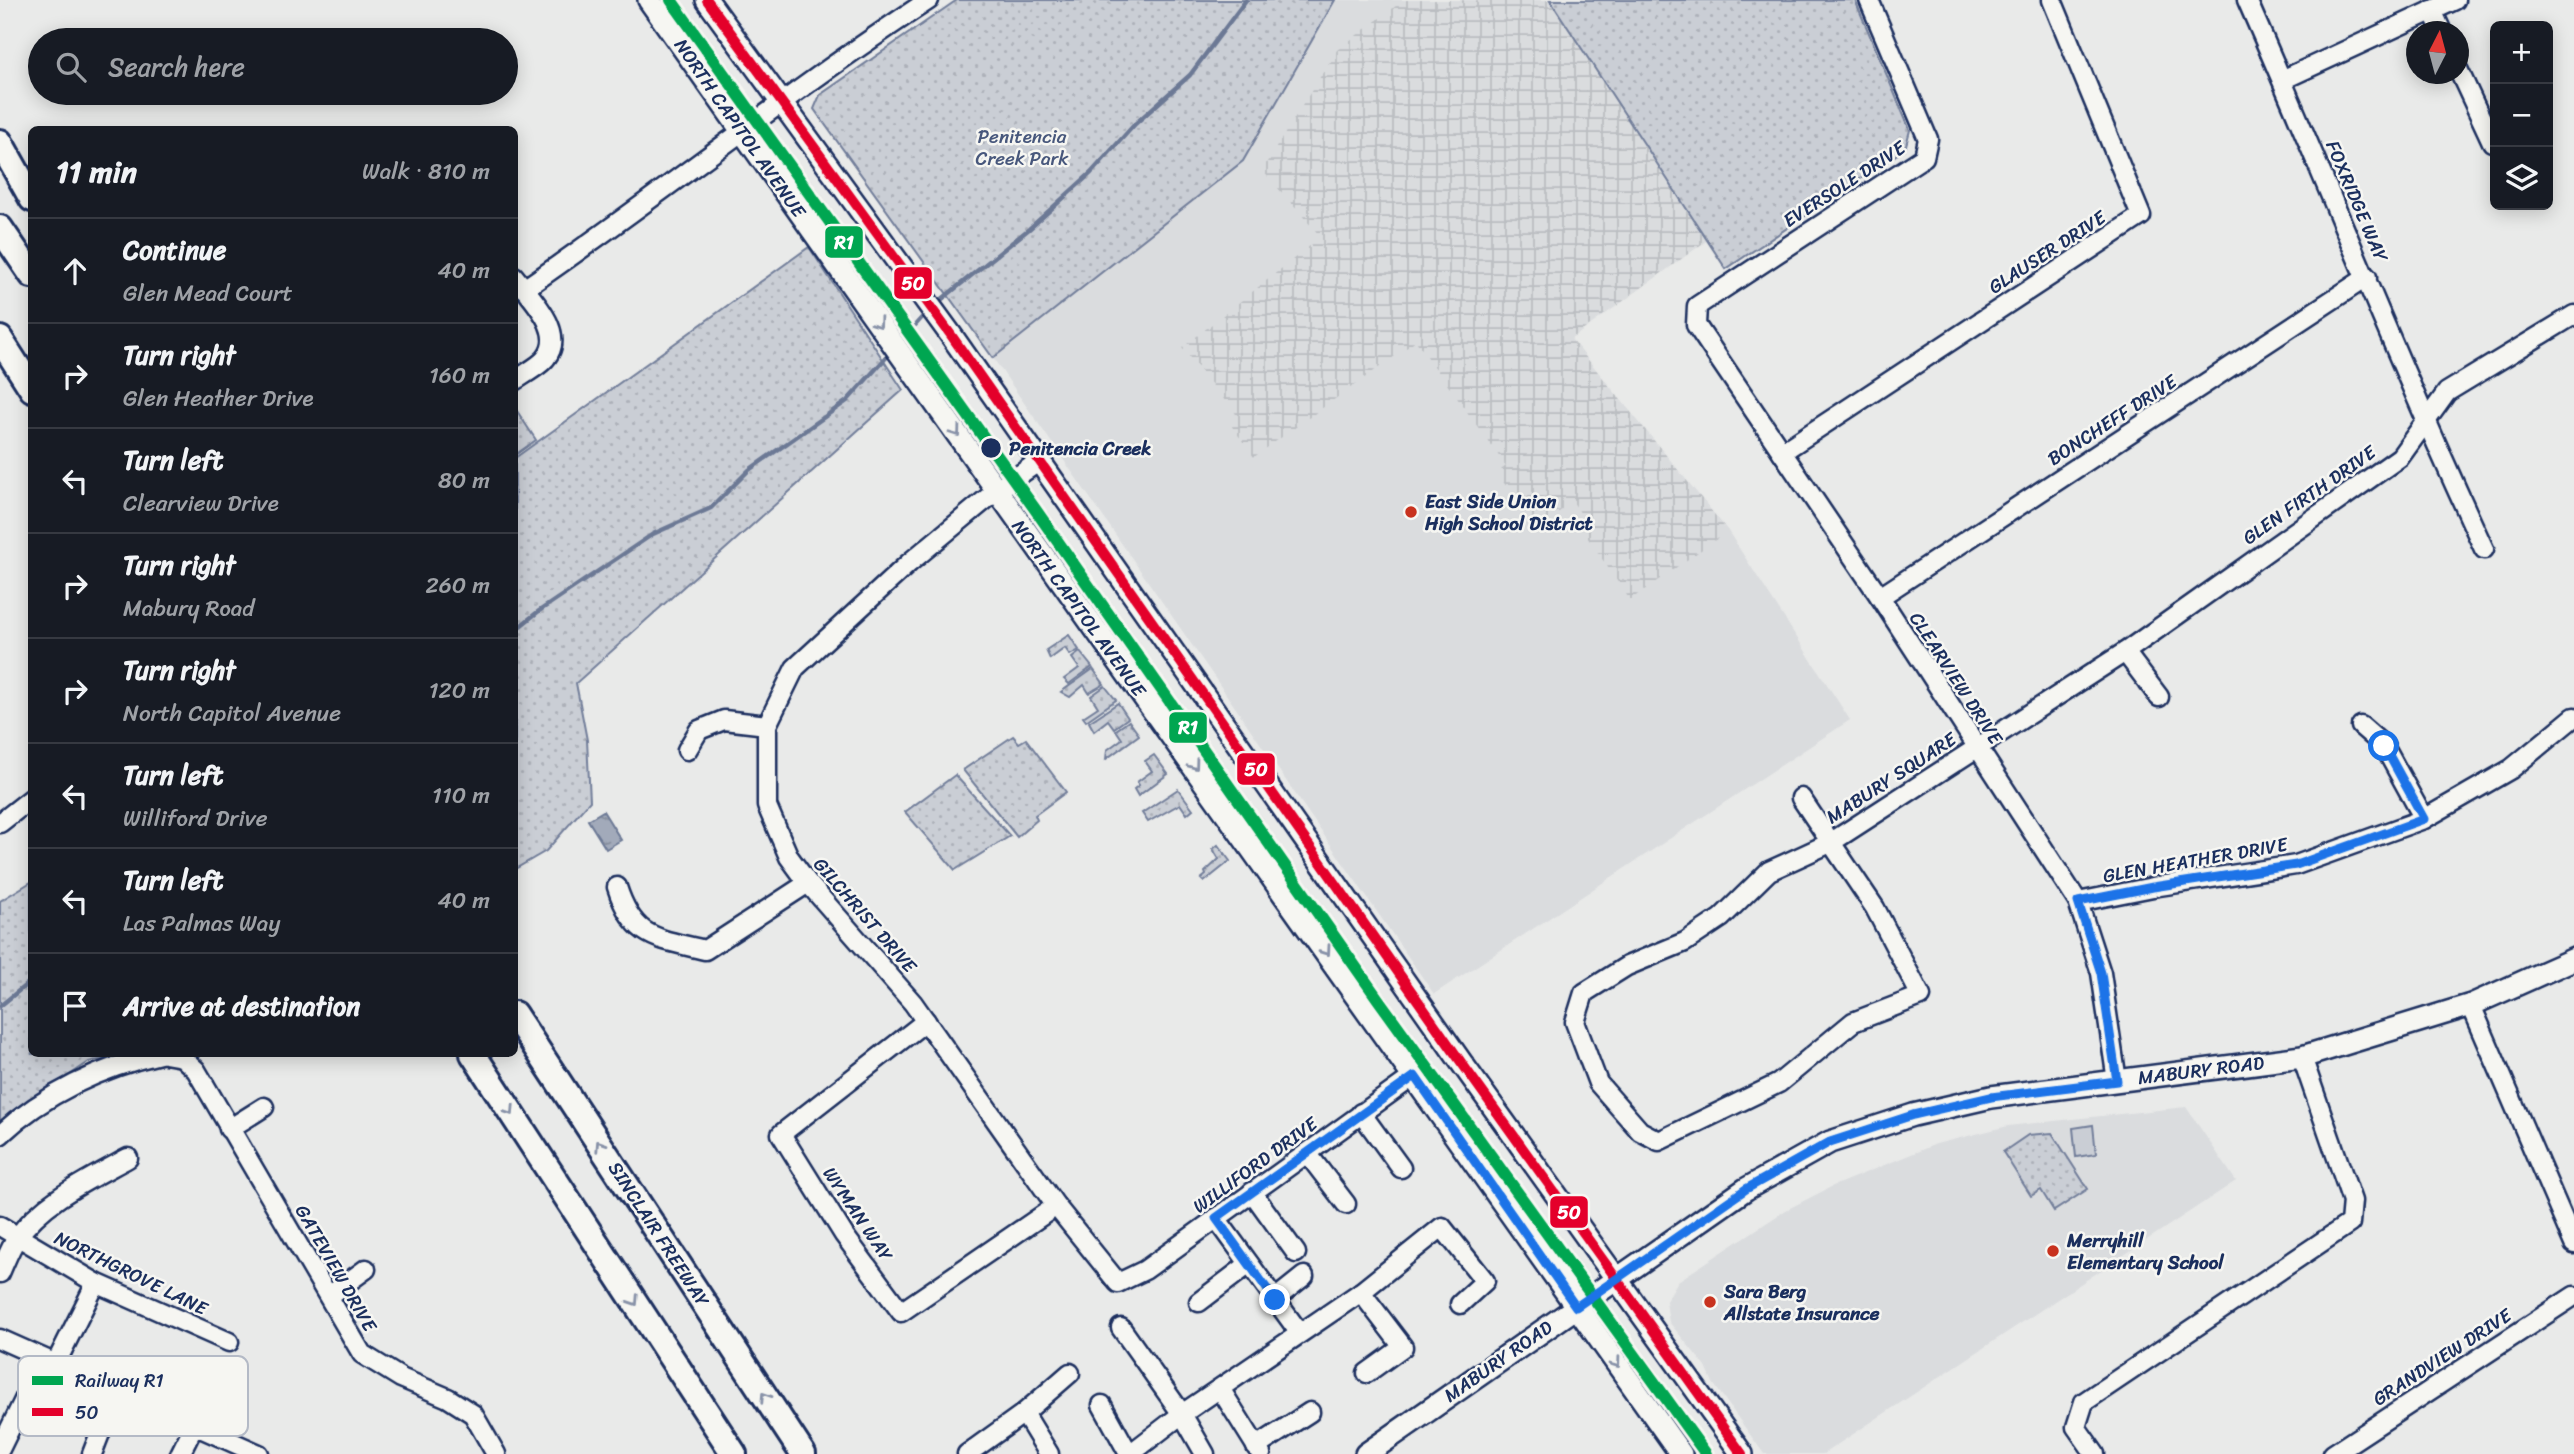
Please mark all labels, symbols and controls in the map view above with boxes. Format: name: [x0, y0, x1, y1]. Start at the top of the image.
north arrow: [2406, 21, 2469, 84]
map controls: [2490, 21, 2553, 210]
button: +: [2490, 21, 2553, 84]
search box: [28, 28, 518, 105]
street label: NORTH CAPITOL AVENUE: [665, 31, 815, 226]
text: Search here: [108, 44, 245, 90]
icon: search: [52, 48, 90, 86]
button: −: [2490, 84, 2553, 147]
park label: Penitencia Creek Park: [976, 120, 1069, 175]
street label: EVERSOLE DRIVE: [1776, 131, 1913, 236]
street label: FOXRIDGE WAY: [2317, 135, 2398, 268]
text: 11 min: [56, 145, 137, 199]
button: layers: [2490, 147, 2553, 210]
text: Walk · 810 m: [362, 151, 490, 192]
street label: GLAUSER DRIVE: [1982, 201, 2114, 303]
line badge: R1: [824, 225, 864, 259]
text: R1: [833, 226, 854, 259]
text: Continue: [123, 227, 226, 273]
text: 40 m: [437, 250, 490, 291]
icon: ahead: [56, 252, 94, 290]
line badge: 50: [893, 266, 933, 300]
text: 50: [901, 267, 925, 300]
text: Glen Mead Court: [123, 273, 292, 314]
one-way arrow: [870, 315, 882, 328]
text: Turn right: [123, 332, 236, 378]
text: 160 m: [429, 355, 490, 396]
icon: right: [56, 357, 94, 395]
street label: BONCHEFF DRIVE: [2040, 365, 2185, 474]
text: Glen Heather Drive: [123, 378, 314, 419]
one-way arrow: [948, 424, 960, 437]
place label: Penitencia Creek: [1009, 432, 1151, 465]
marker: Penitencia Creek: [979, 436, 1003, 460]
street label: GLEN FIRTH DRIVE: [2235, 436, 2384, 554]
text: Turn left: [123, 437, 223, 483]
text: 80 m: [438, 460, 490, 501]
icon: left: [56, 462, 94, 500]
text: Clearview Drive: [123, 483, 279, 524]
place label: East Side Union High School District: [1424, 485, 1593, 540]
marker: East Side Union High School District: [1403, 504, 1419, 520]
street label: NORTH CAPITOL AVENUE: [1003, 512, 1156, 705]
text: Turn right: [123, 542, 236, 588]
text: 260 m: [425, 565, 490, 606]
icon: right: [56, 567, 94, 605]
text: Mabury Road: [123, 588, 254, 629]
street label: CLEARVIEW DRIVE: [1901, 605, 2012, 752]
text: Turn right: [123, 647, 236, 693]
text: 120 m: [429, 670, 490, 711]
icon: right: [56, 672, 94, 710]
text: North Capitol Avenue: [123, 693, 341, 734]
line badge: R1: [1168, 711, 1208, 744]
text: R1: [1177, 711, 1198, 744]
street label: MABURY SQUARE: [1819, 722, 1964, 833]
route start: [2368, 730, 2399, 761]
text: Turn left: [123, 752, 223, 798]
line badge: 50: [1236, 752, 1276, 786]
text: 50: [1244, 753, 1268, 786]
one-way arrow: [1185, 757, 1198, 770]
text: 110 m: [432, 775, 490, 816]
icon: left: [56, 777, 94, 815]
text: Williford Drive: [123, 798, 268, 839]
street label: GLEN HEATHER DRIVE: [2100, 827, 2291, 892]
street label: GILCHRIST DRIVE: [805, 849, 926, 982]
text: Turn left: [123, 857, 223, 903]
text: 40 m: [437, 880, 490, 921]
icon: left: [56, 882, 94, 920]
text: Las Palmas Way: [123, 903, 280, 944]
one-way arrow: [1317, 943, 1330, 956]
text: Arrive at destination: [123, 983, 360, 1029]
icon: arrive: [56, 987, 94, 1025]
street label: MABURY ROAD: [2136, 1046, 2267, 1094]
one-way arrow: [502, 1103, 515, 1116]
street label: WILLIFORD DRIVE: [1185, 1107, 1326, 1222]
one-way arrow: [596, 1140, 609, 1153]
street label: SINCLAIR FREEWAY: [599, 1154, 719, 1314]
street label: WYMAN WAY: [814, 1160, 902, 1269]
line badge: 50: [1549, 1195, 1589, 1229]
text: 50: [1557, 1196, 1581, 1229]
street label: GATEVIEW DRIVE: [286, 1198, 387, 1339]
street label: NORTHGROVE LANE: [49, 1222, 215, 1325]
place label: Merryhill Elementary School: [2066, 1224, 2224, 1279]
marker: Merryhill Elementary School: [2045, 1243, 2061, 1259]
place label: Sara Berg Allstate Insurance: [1723, 1275, 1880, 1330]
route end: [1259, 1284, 1290, 1315]
one-way arrow: [626, 1293, 638, 1306]
marker: Sara Berg Allstate Insurance: [1702, 1294, 1718, 1310]
street label: GRANDVIEW DRIVE: [2366, 1299, 2520, 1415]
street label: MABURY ROAD: [1436, 1311, 1560, 1411]
one-way arrow: [1608, 1355, 1620, 1368]
legend: [18, 1356, 248, 1436]
text: Railway R1: [75, 1364, 164, 1397]
one-way arrow: [761, 1392, 773, 1405]
text: 50: [75, 1396, 99, 1429]

